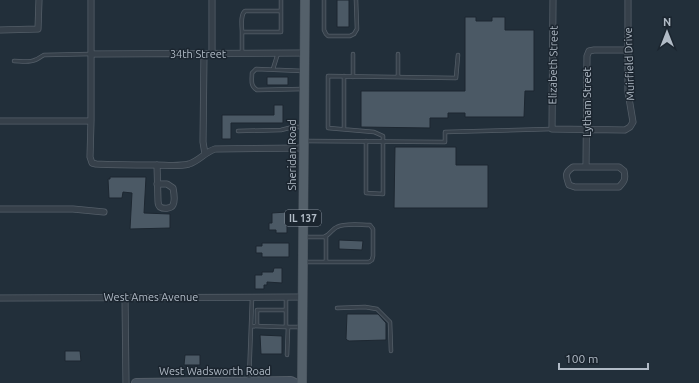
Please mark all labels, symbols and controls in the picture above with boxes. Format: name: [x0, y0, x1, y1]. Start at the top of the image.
north arrow: [647, 12, 687, 52]
text: N: [663, 16, 671, 28]
street label: Elizabeth Street: [546, 25, 560, 104]
street label: Muirfield Drive: [622, 27, 636, 101]
street label: 34th Street: [170, 48, 227, 60]
street label: Lytham Street: [581, 66, 593, 137]
street label: Sheridan Road: [286, 119, 298, 191]
road number: IL 137: [285, 210, 321, 226]
street label: West Ames Avenue: [104, 291, 198, 303]
scale bar: [559, 345, 648, 371]
text: 100 m: [565, 352, 598, 365]
street label: West Wadsworth Road: [159, 365, 271, 377]

